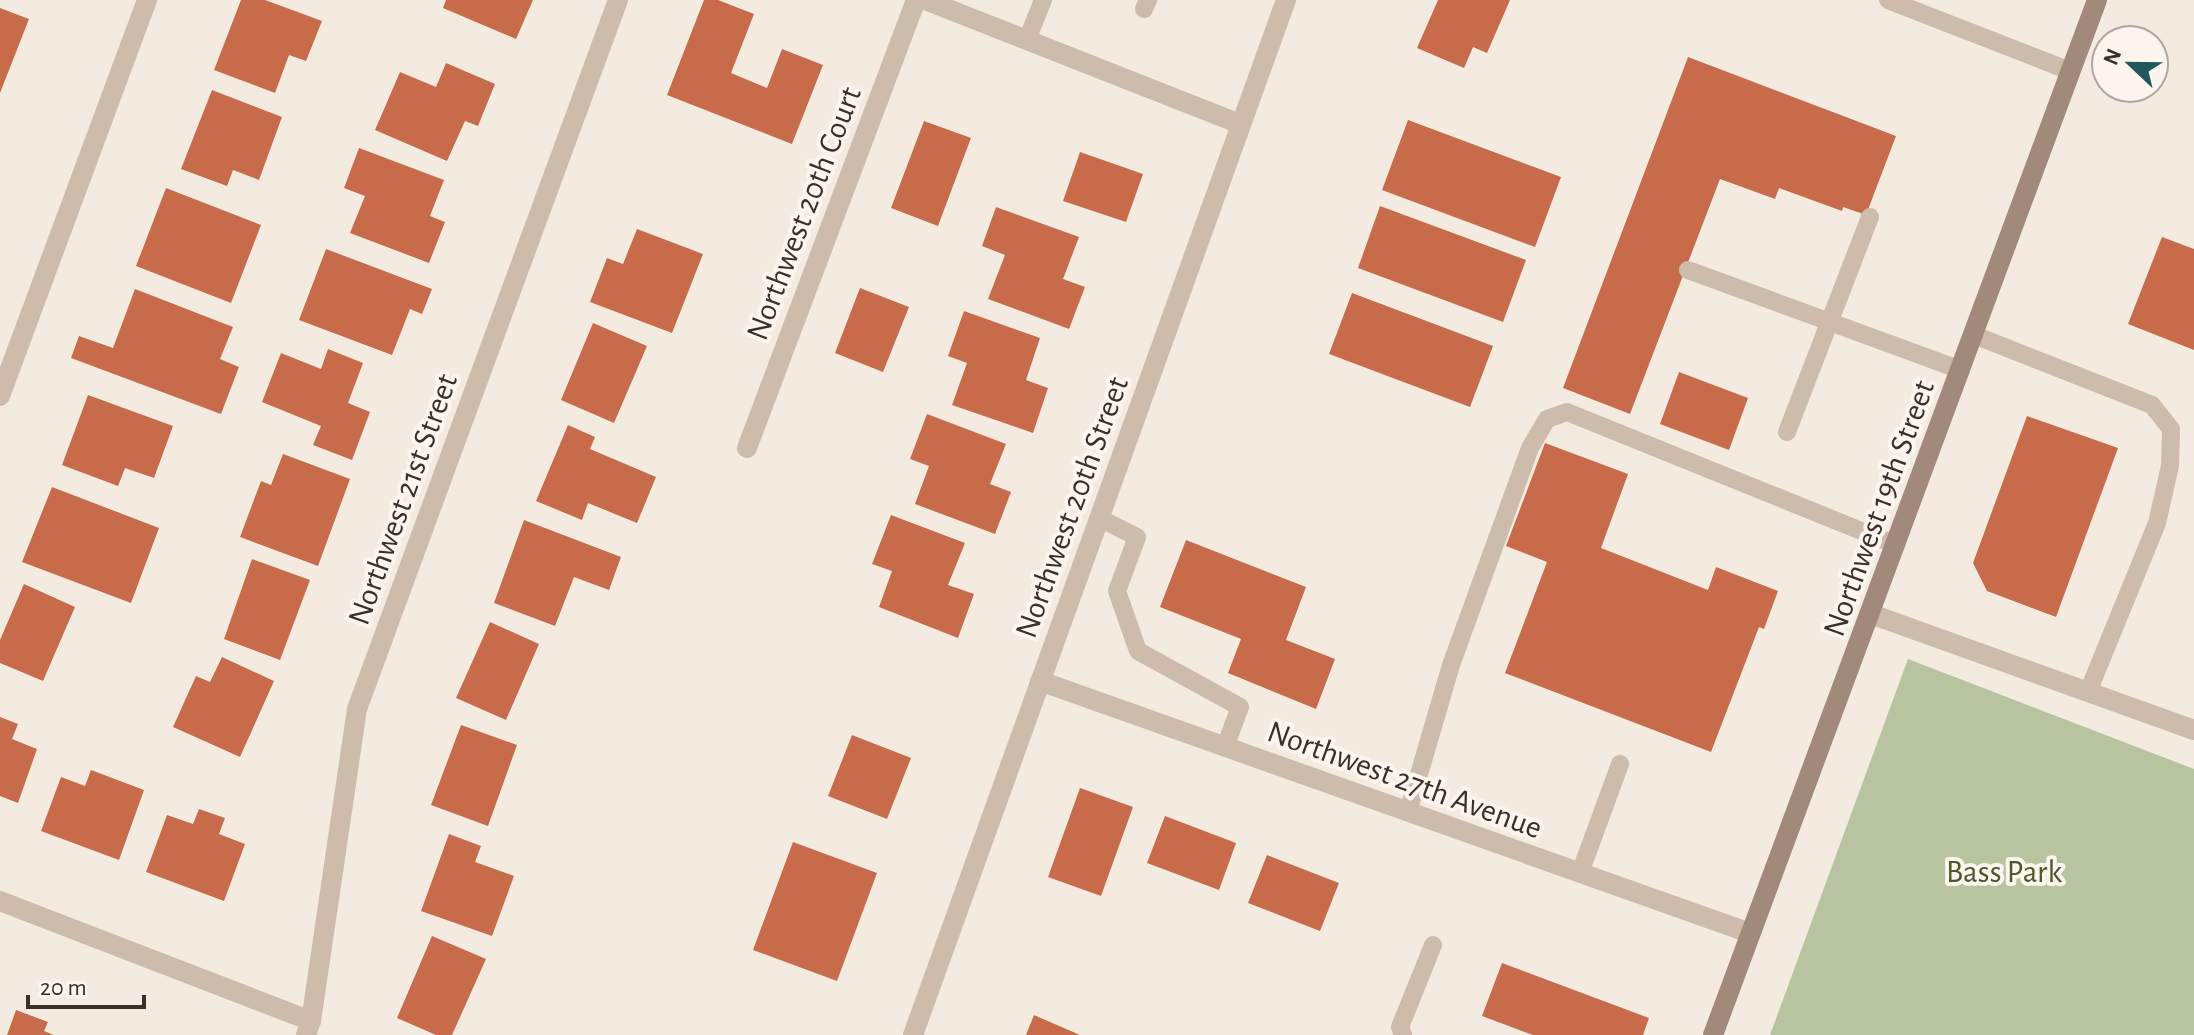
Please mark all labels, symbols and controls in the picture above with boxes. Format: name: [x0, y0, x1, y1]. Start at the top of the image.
north arrow: [2090, 24, 2170, 104]
text: N: [2099, 46, 2125, 68]
street label: Northwest 20th Court: [741, 82, 867, 344]
street label: Northwest 21st Street: [343, 370, 463, 629]
street label: Northwest 20th Street: [1010, 373, 1134, 642]
street label: Northwest 19th Street: [1818, 376, 1940, 641]
street label: Northwest 27th Avenue: [1263, 715, 1546, 845]
park label: Bass Park: [1946, 856, 2062, 888]
scale bar: [28, 959, 144, 1009]
text: 20 m: [40, 976, 87, 1000]

